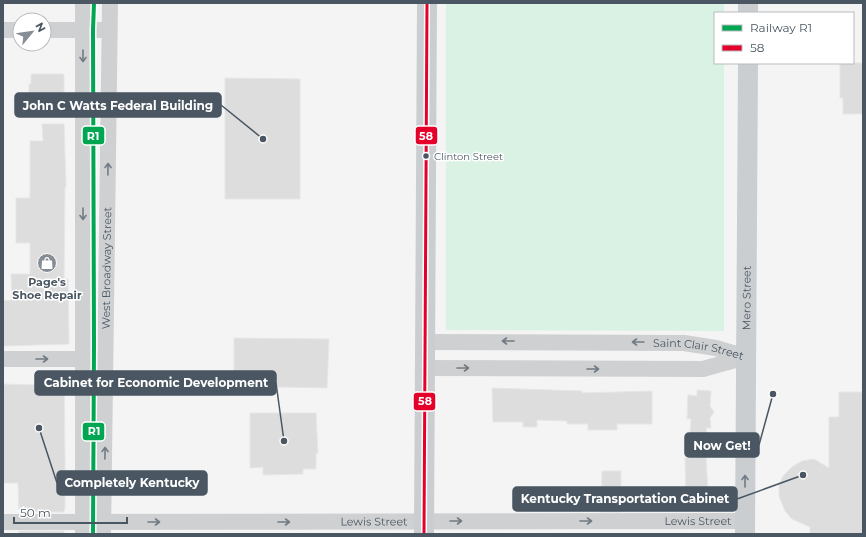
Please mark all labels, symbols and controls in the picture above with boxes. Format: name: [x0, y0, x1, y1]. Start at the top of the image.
north arrow: [12, 12, 52, 52]
legend: [714, 12, 854, 64]
text: N: [32, 20, 49, 34]
text: Railway R1: [750, 20, 812, 35]
text: 58: [750, 40, 765, 55]
one-way arrow: [79, 49, 87, 62]
callout: John C Watts Federal Building: [15, 93, 221, 117]
text: John C Watts Federal Building: [22, 98, 213, 113]
line badge: R1: [82, 126, 105, 145]
line badge: 58: [415, 126, 438, 145]
text: R1: [87, 129, 99, 143]
text: 58: [419, 129, 433, 143]
place label: Clinton Street: [434, 150, 503, 163]
marker: Clinton Street: [421, 151, 431, 161]
one-way arrow: [104, 163, 112, 176]
street label: West Broadway Street: [99, 206, 114, 329]
one-way arrow: [79, 207, 87, 220]
shop icon: Page's Shoe Repair: [36, 252, 58, 274]
street label: Mero Street: [739, 265, 754, 330]
place label: Page's Shoe Repair: [12, 275, 82, 302]
street label: Saint Clair Street: [653, 336, 746, 363]
one-way arrow: [502, 337, 515, 345]
one-way arrow: [632, 338, 645, 346]
one-way arrow: [35, 355, 48, 363]
one-way arrow: [456, 364, 469, 372]
one-way arrow: [586, 365, 599, 373]
callout: Cabinet for Economic Development: [35, 371, 276, 395]
text: Cabinet for Economic Development: [44, 375, 269, 390]
line badge: 58: [413, 392, 436, 411]
text: 58: [418, 394, 432, 408]
line badge: R1: [82, 422, 105, 441]
text: R1: [88, 424, 100, 438]
callout: Now Get!: [685, 433, 759, 457]
text: Now Get!: [693, 438, 751, 453]
one-way arrow: [101, 447, 109, 460]
callout: Completely Kentucky: [57, 471, 207, 495]
text: Completely Kentucky: [65, 475, 200, 490]
one-way arrow: [741, 475, 749, 488]
callout: Kentucky Transportation Cabinet: [513, 487, 737, 511]
text: Kentucky Transportation Cabinet: [521, 491, 730, 506]
scale bar: [14, 499, 127, 525]
text: 50 m: [20, 505, 51, 520]
street label: Lewis Street: [340, 514, 408, 529]
street label: Lewis Street: [664, 514, 732, 528]
one-way arrow: [449, 517, 462, 525]
one-way arrow: [579, 517, 592, 525]
one-way arrow: [147, 518, 160, 526]
one-way arrow: [277, 518, 290, 526]

